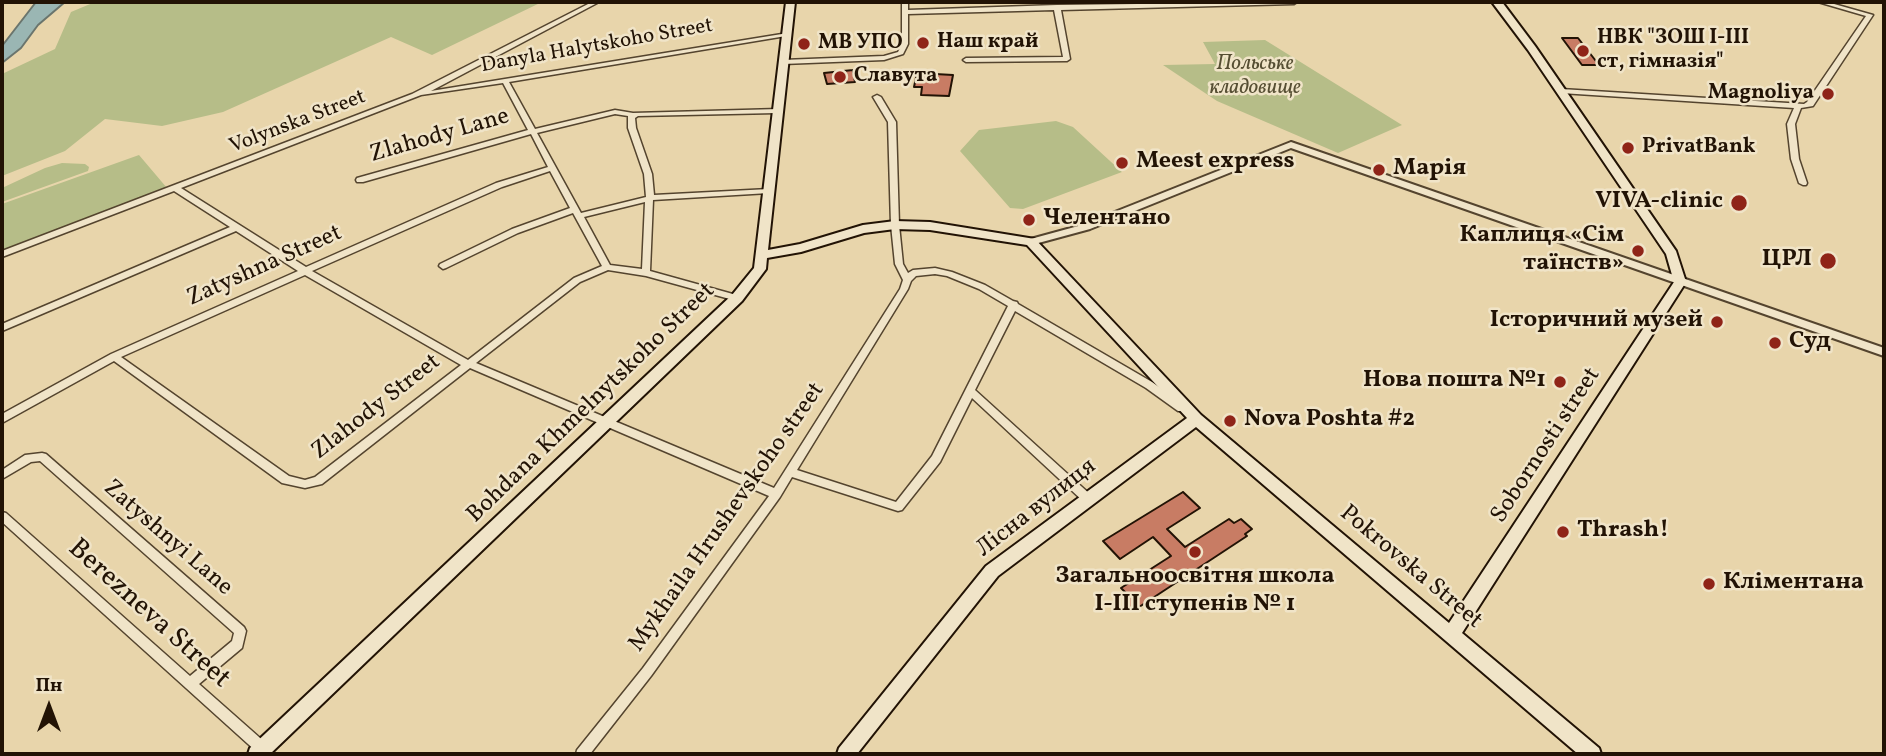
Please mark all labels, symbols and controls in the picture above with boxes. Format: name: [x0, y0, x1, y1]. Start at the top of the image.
street label: Danyla Halytskoho Street: [479, 14, 715, 80]
place label: НВК "ЗОШ І-ІІІ ст, гімназія": [1597, 26, 1749, 76]
place label: Наш край: [937, 30, 1038, 56]
place label: МВ УПО: [818, 31, 903, 57]
marker: Наш край: [915, 35, 931, 51]
marker: МВ УПО: [796, 36, 812, 52]
marker: НВК "ЗОШ І-ІІІ ст, гімназія": [1575, 43, 1591, 59]
park label: Польське кладовище: [1209, 52, 1301, 102]
place label: Славута: [854, 64, 938, 90]
marker: Славута: [832, 69, 848, 85]
place label: Magnoliya: [1708, 81, 1814, 107]
street label: Volynska Street: [226, 85, 370, 161]
marker: Magnoliya: [1820, 86, 1836, 102]
street label: Zlahody Lane: [367, 103, 513, 171]
place label: PrivatBank: [1642, 135, 1755, 161]
marker: PrivatBank: [1620, 140, 1636, 156]
place label: Meest express: [1136, 149, 1295, 177]
marker: Meest express: [1114, 155, 1130, 171]
place label: Марія: [1393, 156, 1466, 184]
marker: Марія: [1371, 162, 1387, 178]
place label: VIVA-clinic: [1595, 189, 1723, 217]
marker: VIVA-clinic: [1729, 193, 1749, 213]
place label: Челентано: [1043, 206, 1170, 234]
marker: Челентано: [1021, 212, 1037, 228]
street label: Zatyshna Street: [183, 220, 347, 314]
place label: Каплиця «Сім таїнств»: [1460, 223, 1624, 279]
marker: Каплиця «Сім таїнств»: [1630, 243, 1646, 259]
place label: ЦРЛ: [1762, 247, 1812, 275]
marker: ЦРЛ: [1818, 251, 1838, 271]
street label: Bohdana Khmelnytskoho Street: [462, 278, 722, 530]
place label: Історичний музей: [1490, 308, 1703, 336]
marker: Історичний музей: [1709, 314, 1725, 330]
place label: Суд: [1789, 329, 1831, 357]
marker: Суд: [1767, 335, 1783, 351]
street label: Zlahody Street: [307, 349, 447, 467]
street label: Sobornosti street: [1486, 363, 1608, 529]
place label: Нова пошта №1: [1363, 368, 1546, 396]
marker: Нова пошта №1: [1552, 374, 1568, 390]
street label: Mykhaila Hrushevskoho street: [624, 378, 832, 658]
place label: Nova Poshta #2: [1244, 407, 1415, 435]
marker: Nova Poshta #2: [1222, 413, 1238, 429]
street label: Лісна вулиця: [971, 453, 1103, 565]
street label: Zatyshnyi Lane: [96, 475, 238, 603]
street label: Pokrovska Street: [1333, 500, 1487, 636]
place label: Thrash!: [1577, 518, 1669, 546]
marker: Thrash!: [1555, 524, 1571, 540]
street label: Berezneva Street: [60, 533, 236, 697]
marker: Загальноосвітня школа І-ІІІ ступенів № 1: [1187, 544, 1203, 560]
place label: Загальноосвітня школа І-ІІІ ступенів № 1: [1056, 564, 1334, 620]
place label: Кліментана: [1723, 570, 1864, 598]
marker: Кліментана: [1701, 576, 1717, 592]
north arrow: [14, 672, 84, 742]
text: Пн: [36, 673, 62, 699]

